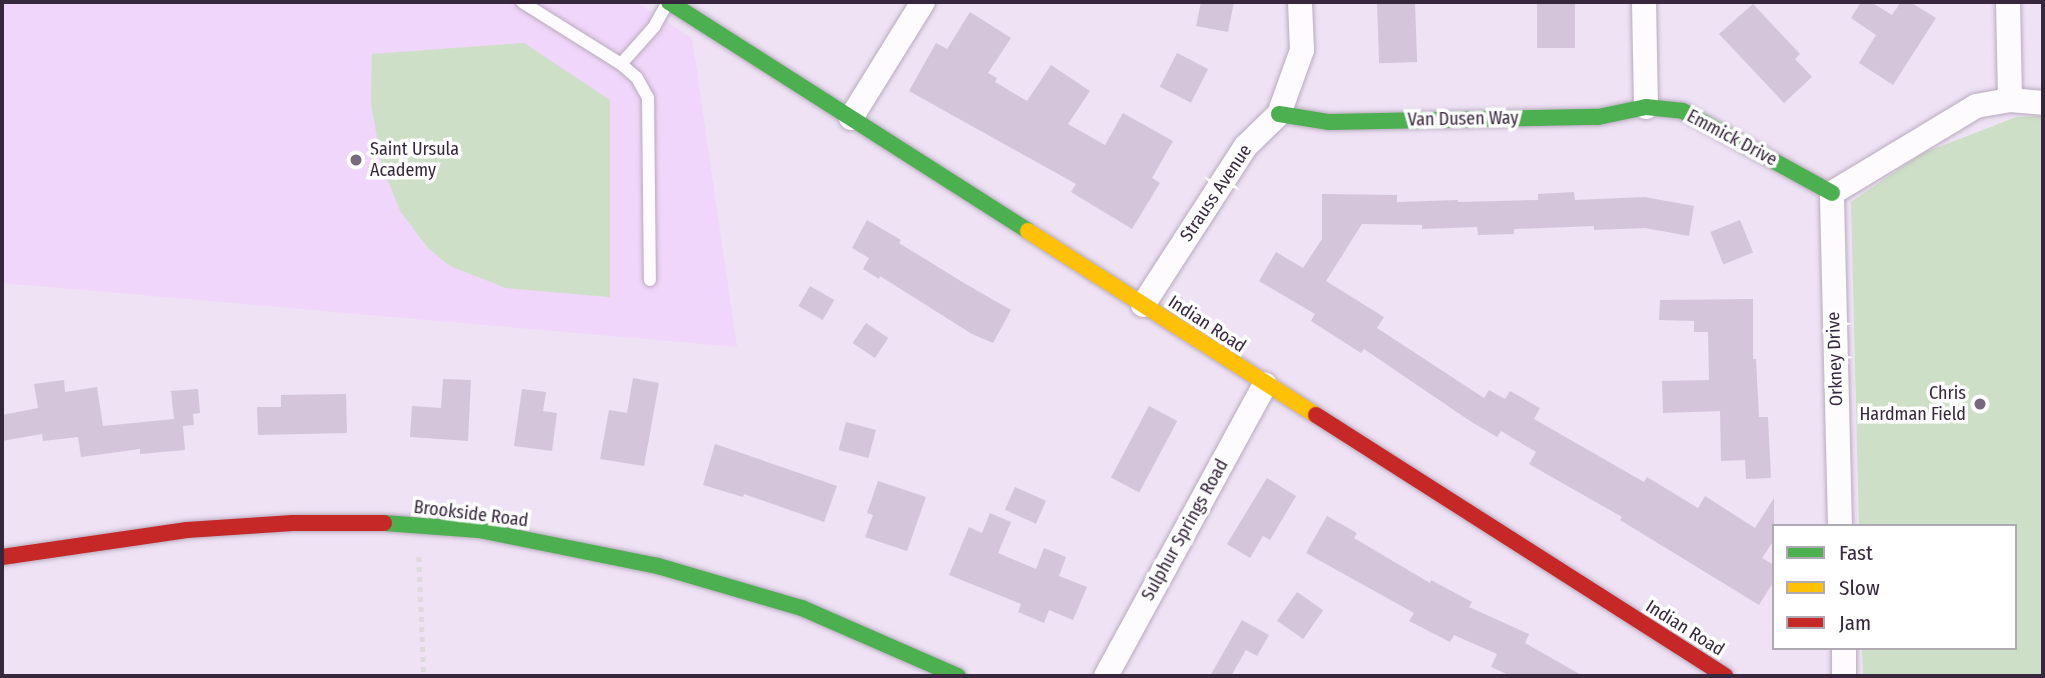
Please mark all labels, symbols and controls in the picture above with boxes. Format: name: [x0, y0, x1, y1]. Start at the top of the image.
street label: Emmick Drive: [1683, 105, 1781, 171]
street label: Van Dusen Way: [1407, 107, 1519, 131]
place label: Saint Ursula Academy: [370, 139, 459, 182]
street label: Strauss Avenue: [1176, 140, 1256, 246]
marker: Saint Ursula Academy: [348, 152, 364, 168]
street label: Indian Road: [1164, 291, 1250, 357]
street label: Orkney Drive: [1823, 311, 1847, 407]
place label: Chris Hardman Field: [1859, 383, 1966, 426]
marker: Chris Hardman Field: [1972, 396, 1988, 412]
street label: Sulphur Springs Road: [1137, 455, 1233, 605]
street label: Brookside Road: [413, 496, 529, 532]
legend: [1772, 524, 2017, 650]
text: Fast: [1839, 540, 1873, 566]
text: Slow: [1839, 575, 1880, 601]
street label: Indian Road: [1642, 595, 1728, 661]
text: Jam: [1839, 610, 1871, 636]

